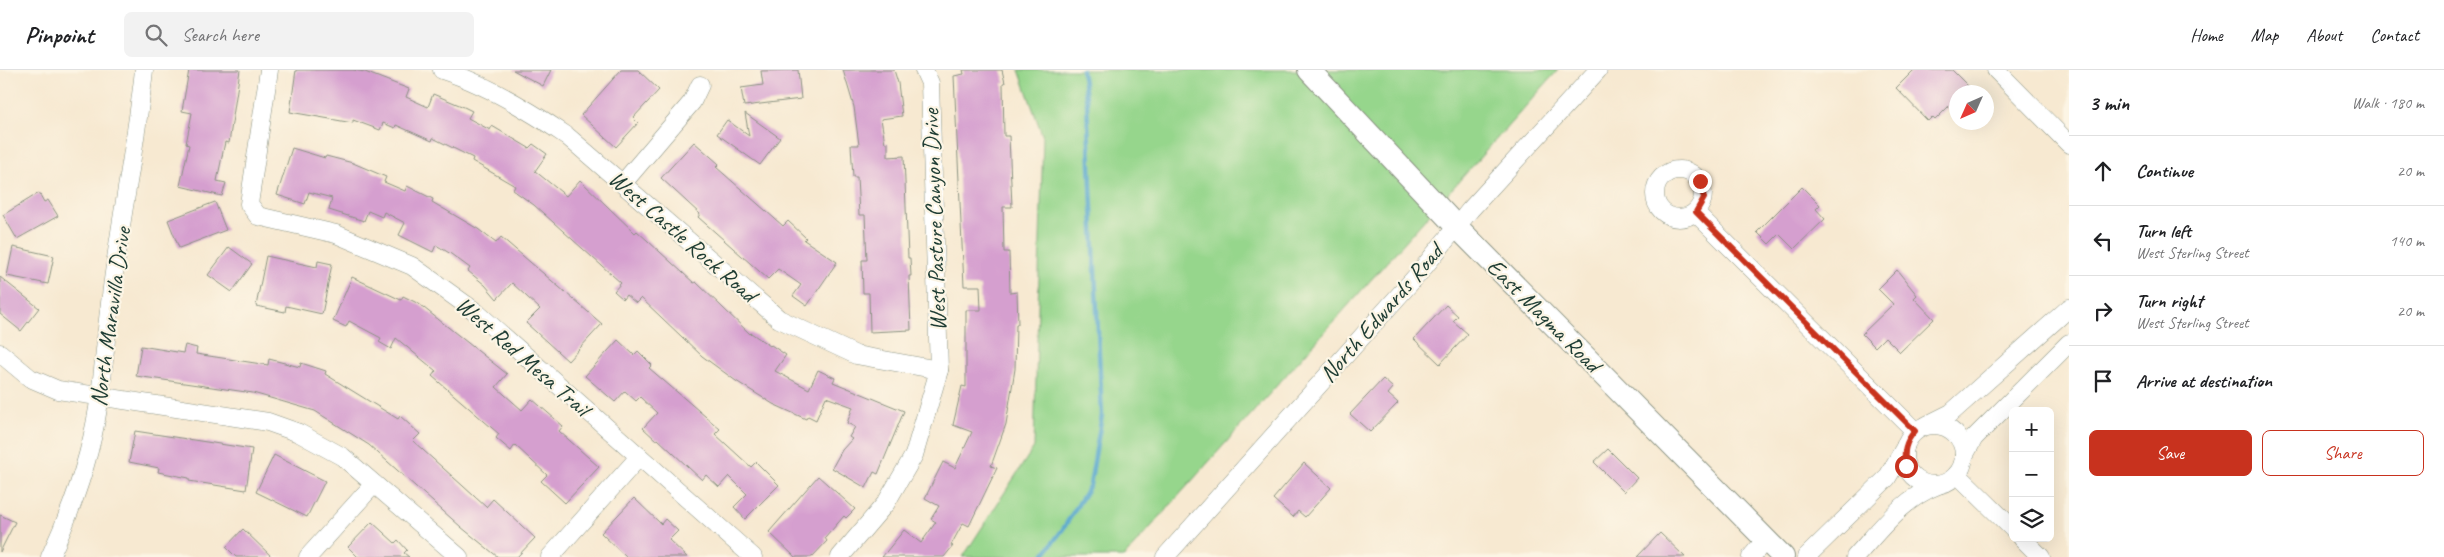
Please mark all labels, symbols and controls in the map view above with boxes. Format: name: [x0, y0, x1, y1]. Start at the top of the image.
search box: [124, 12, 474, 57]
text: Pinpoint: [25, 20, 94, 50]
icon: search: [142, 21, 170, 49]
text: Search here: [182, 23, 259, 47]
text: Home: [2190, 24, 2223, 46]
text: Map: [2251, 24, 2278, 46]
text: About: [2306, 24, 2342, 46]
text: Contact: [2370, 24, 2419, 46]
north arrow: [1949, 85, 1994, 130]
text: 3 min: [2089, 90, 2129, 116]
text: Walk · 180 m: [2352, 93, 2424, 113]
street label: West Pasture Canyon Drive: [915, 106, 953, 331]
icon: ahead: [2089, 157, 2117, 185]
text: Continue: [2136, 159, 2193, 183]
text: 20 m: [2397, 161, 2424, 181]
street label: West Castle Rock Road: [603, 163, 766, 311]
route end: [1689, 170, 1712, 193]
text: Turn left: [2136, 219, 2191, 243]
street label: North Maravilla Drive: [83, 223, 138, 408]
icon: left: [2089, 227, 2117, 255]
text: 140 m: [2390, 231, 2424, 251]
street label: North Edwards Road: [1313, 235, 1452, 388]
text: West Sterling Street: [2136, 243, 2249, 263]
street label: East Magma Road: [1481, 252, 1610, 381]
street label: West Red Mesa Trail: [450, 289, 599, 425]
text: Turn right: [2136, 289, 2203, 313]
icon: right: [2089, 297, 2117, 325]
text: 20 m: [2397, 301, 2424, 321]
text: West Sterling Street: [2136, 313, 2249, 333]
icon: arrive: [2089, 367, 2117, 395]
text: Arrive at destination: [2136, 369, 2272, 393]
map controls: [2009, 407, 2054, 542]
button: +: [2009, 407, 2054, 452]
button: Save: [2089, 430, 2252, 476]
button: Share: [2262, 430, 2424, 476]
button: −: [2009, 452, 2054, 497]
route start: [1895, 455, 1918, 478]
button: layers: [2009, 497, 2054, 542]

